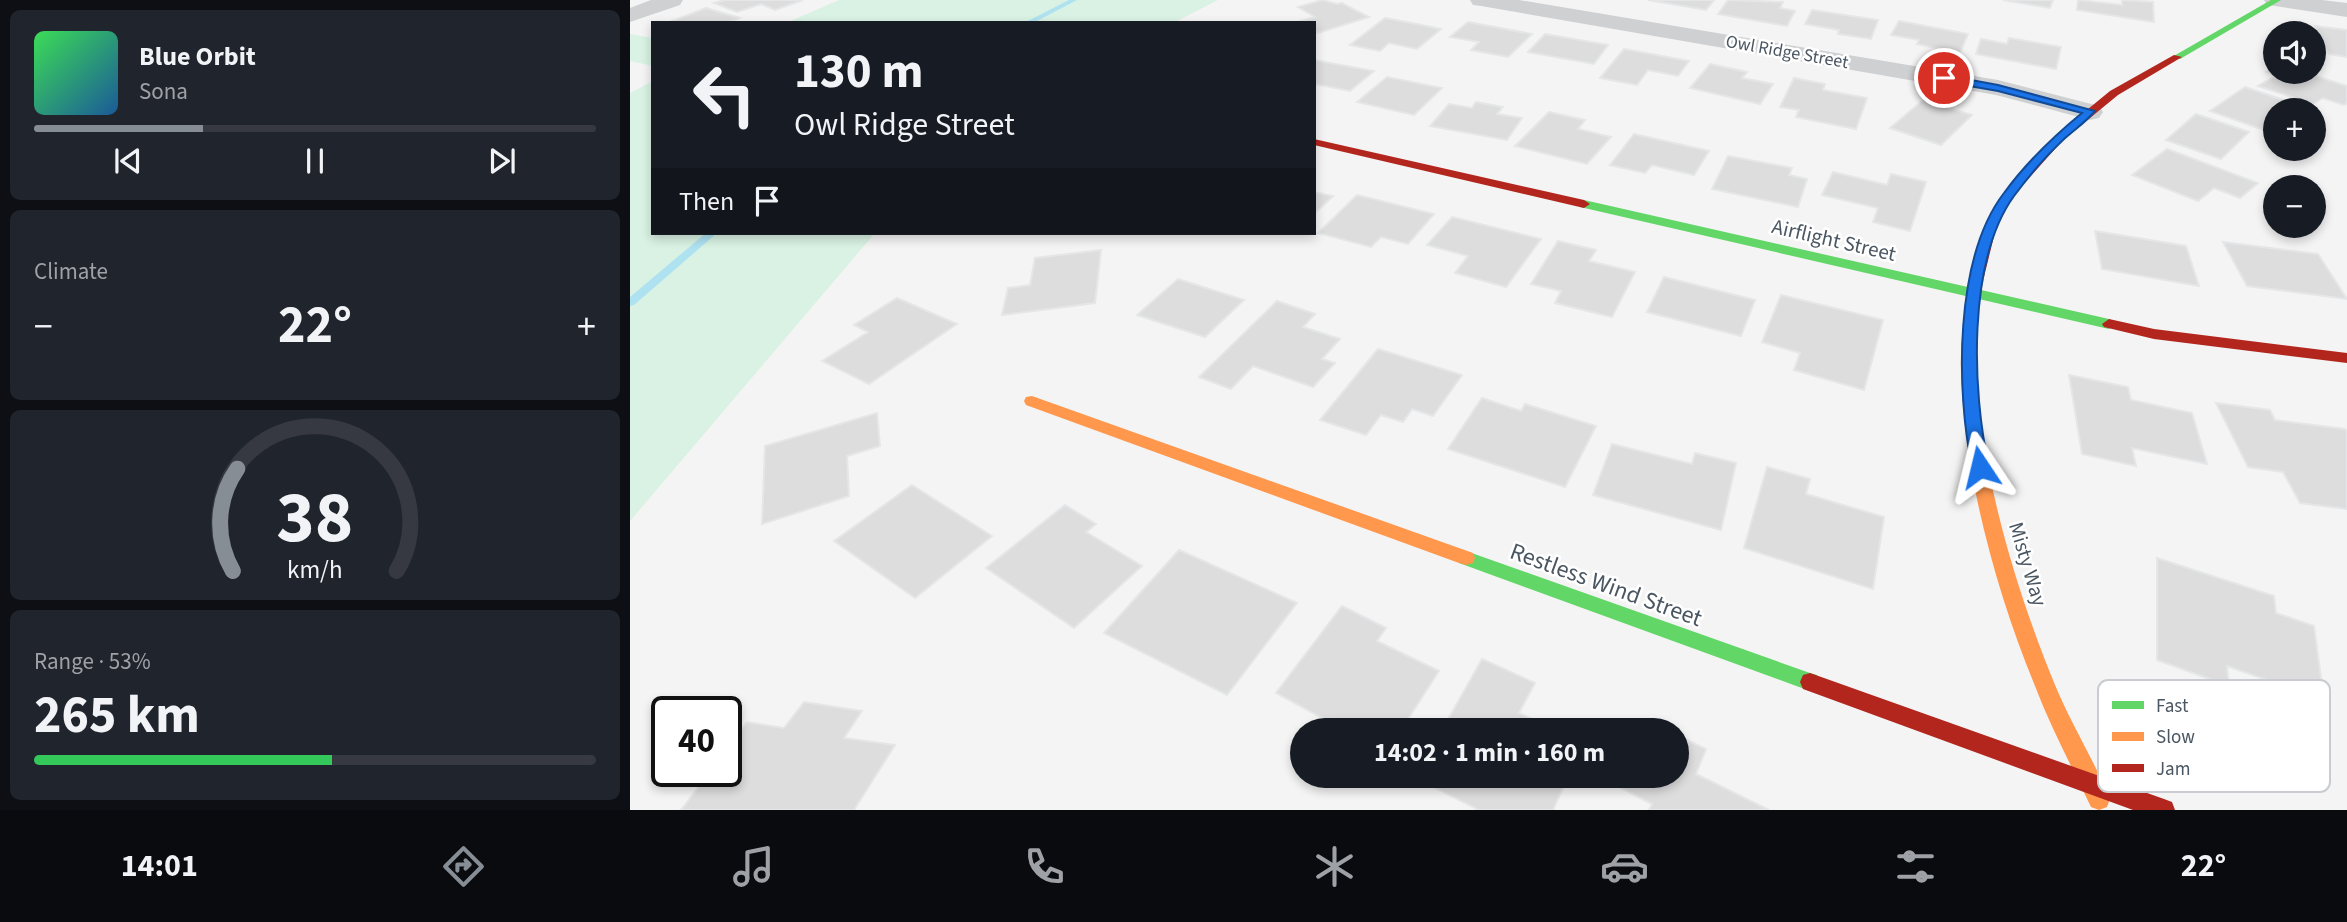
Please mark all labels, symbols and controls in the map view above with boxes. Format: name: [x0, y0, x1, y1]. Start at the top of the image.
map controls: [2263, 21, 2326, 238]
button: sound: [2263, 21, 2326, 84]
street label: Owl Ridge Street: [1724, 29, 1850, 75]
text: 130 m: [794, 37, 923, 107]
text: Blue Orbit: [139, 38, 256, 75]
pin: [1914, 48, 1974, 108]
icon: left: [679, 49, 770, 140]
icon: arrive: [1925, 59, 1963, 97]
text: Sona: [139, 75, 188, 108]
button: +: [2263, 98, 2326, 161]
text: Owl Ridge Street: [794, 102, 1015, 148]
icon: previous: [109, 142, 147, 180]
icon: pause: [296, 142, 334, 180]
icon: next: [483, 142, 521, 180]
button: −: [2263, 175, 2326, 238]
icon: arrive: [748, 182, 786, 220]
text: Then: [679, 183, 734, 220]
street label: Airflight Street: [1769, 211, 1899, 269]
text: Climate: [34, 255, 108, 288]
text: 22°: [278, 289, 352, 363]
text: −: [34, 300, 53, 354]
text: +: [577, 300, 596, 354]
position arrow: [1943, 430, 2017, 504]
text: 38: [277, 466, 353, 570]
street label: Misty Way: [2001, 518, 2055, 610]
street label: Restless Wind Street: [1505, 534, 1707, 636]
text: km/h: [287, 552, 343, 588]
text: Range · 53%: [34, 645, 151, 678]
text: 265 km: [34, 679, 200, 753]
legend: [2098, 680, 2330, 792]
text: Fast: [2156, 693, 2189, 720]
speed limit sign: 40: [651, 696, 742, 787]
text: Slow: [2156, 724, 2195, 751]
text: 14:02 · 1 min · 160 m: [1374, 734, 1605, 771]
text: Jam: [2156, 756, 2190, 783]
icon: directions: [439, 842, 488, 891]
icon: music: [729, 842, 778, 891]
icon: phone: [1020, 842, 1069, 891]
icon: climate: [1310, 842, 1359, 891]
icon: car: [1600, 842, 1649, 891]
icon: filters: [1891, 842, 1940, 891]
text: 14:01: [121, 843, 198, 889]
text: 22°: [2181, 843, 2226, 889]

